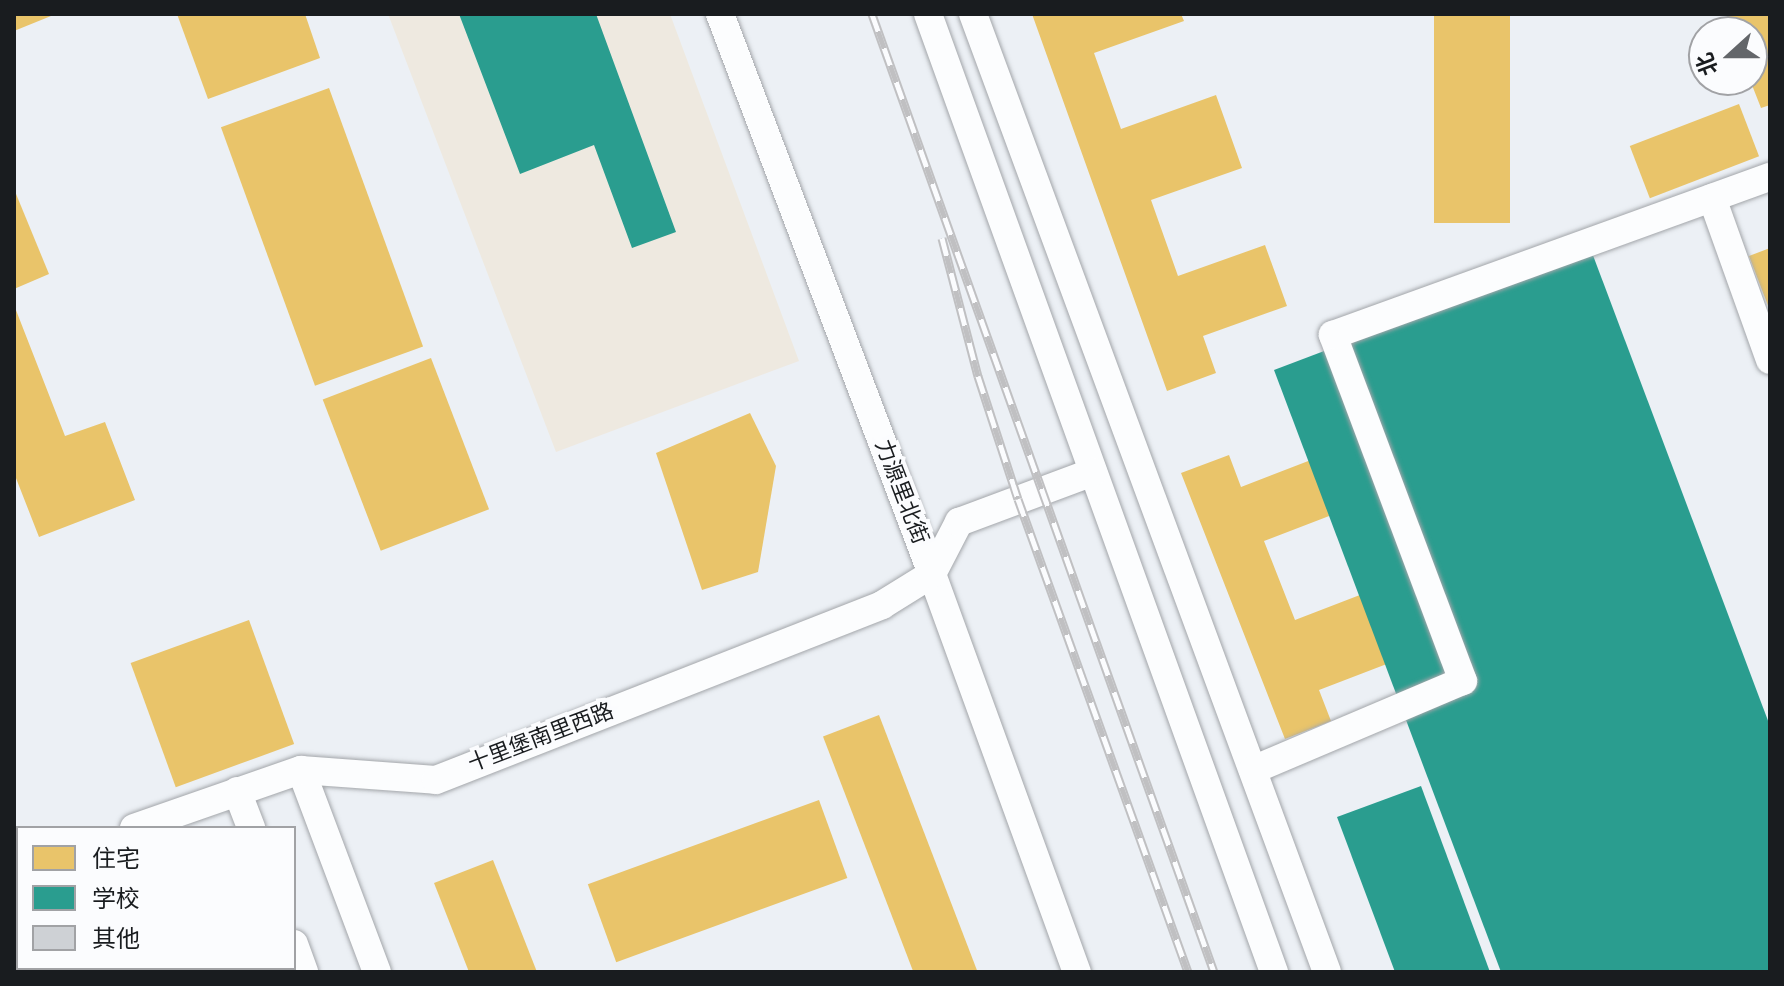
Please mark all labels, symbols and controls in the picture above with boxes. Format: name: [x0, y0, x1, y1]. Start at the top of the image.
north arrow: [1688, 16, 1768, 96]
text: 北: [1689, 48, 1726, 80]
street label: 力源里北街: [869, 436, 933, 548]
street label: 十里堡南里西路: [464, 698, 618, 778]
legend: [16, 826, 296, 970]
text: 住宅: [92, 842, 140, 877]
text: 学校: [92, 882, 140, 917]
text: 其他: [92, 922, 140, 957]

